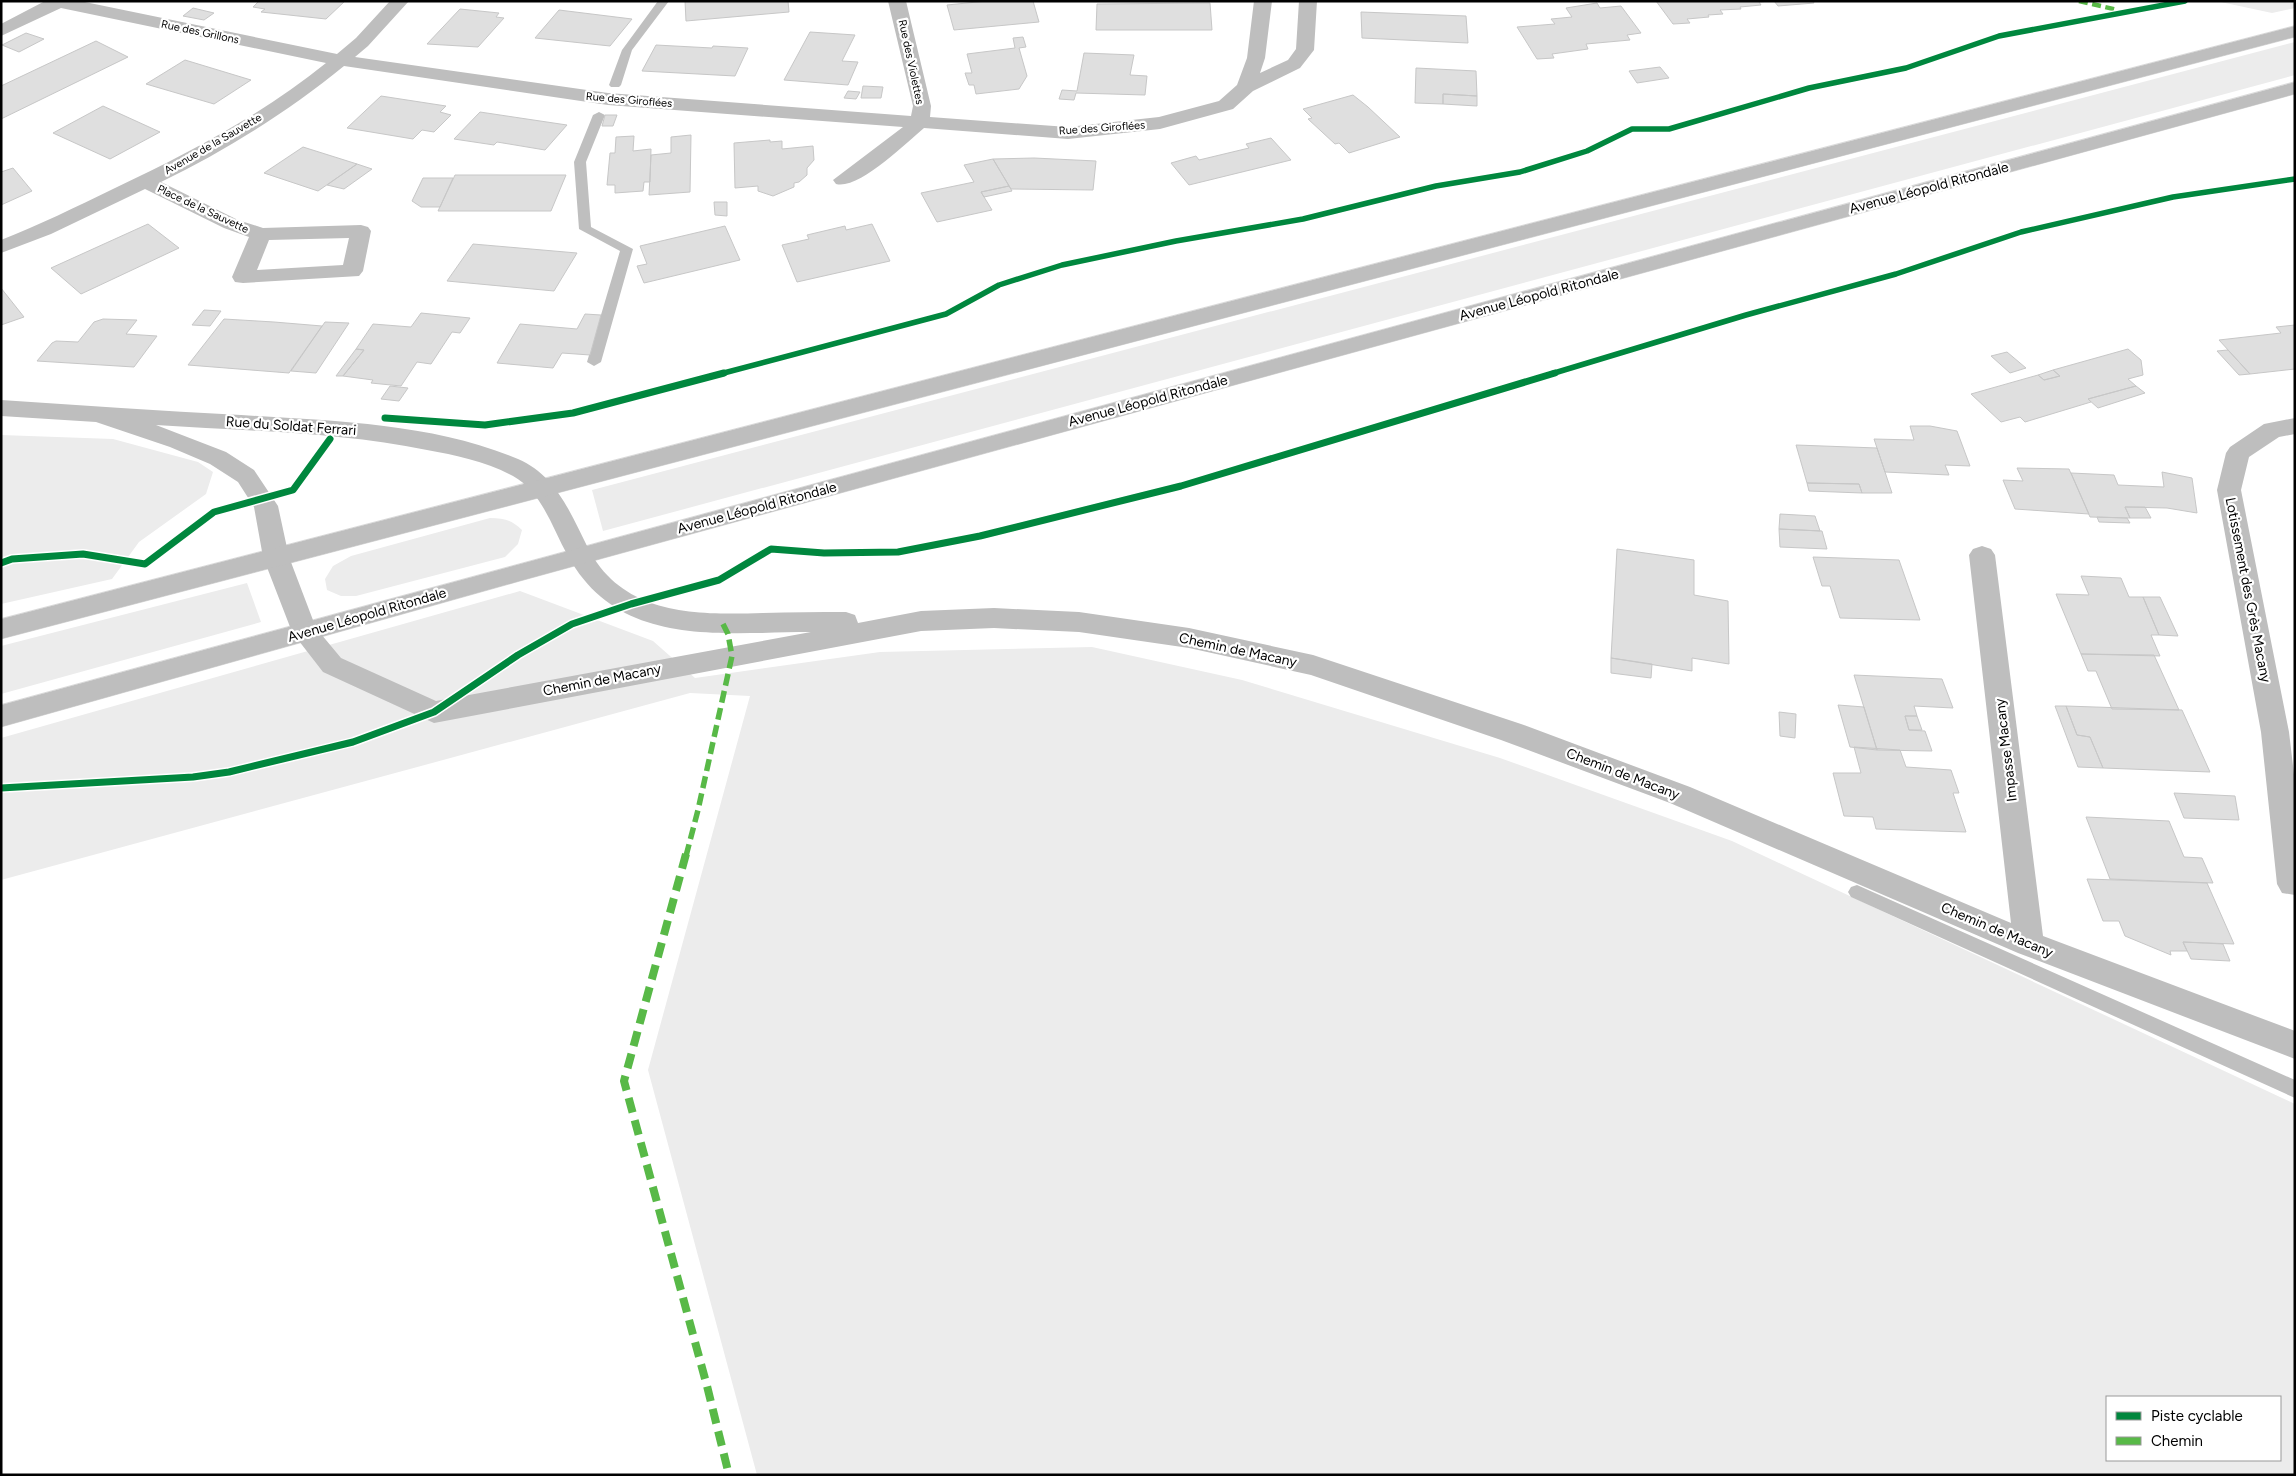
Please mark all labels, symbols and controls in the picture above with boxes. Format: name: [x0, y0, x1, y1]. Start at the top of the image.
street label: Rue des Grillons: [160, 17, 240, 47]
street label: Rue des Violettes: [896, 18, 926, 106]
street label: Rue des Giroflées: [585, 90, 673, 110]
street label: Avenue de la Sauvette: [162, 111, 264, 177]
street label: Rue des Giroflées: [1058, 118, 1146, 138]
street label: Avenue Léopold Ritondale: [1847, 158, 2011, 217]
street label: Place de la Sauvette: [155, 182, 251, 236]
street label: Avenue Léopold Ritondale: [1457, 265, 1621, 324]
street label: Avenue Léopold Ritondale: [1066, 371, 1230, 430]
street label: Rue du Soldat Ferrari: [225, 413, 357, 439]
street label: Avenue Léopold Ritondale: [675, 478, 839, 537]
street label: Lotissement des Grès Macany: [2222, 496, 2274, 685]
street label: Avenue Léopold Ritondale: [286, 584, 449, 646]
street label: Chemin de Macany: [1178, 629, 1299, 671]
street label: Chemin de Macany: [541, 660, 663, 700]
street label: Impasse Macany: [1991, 697, 2021, 803]
street label: Chemin de Macany: [1564, 745, 1683, 804]
street label: Chemin de Macany: [1938, 899, 2056, 962]
legend: [2106, 1396, 2281, 1461]
text: Piste cyclable: [2151, 1407, 2243, 1425]
text: Chemin: [2151, 1432, 2203, 1450]

